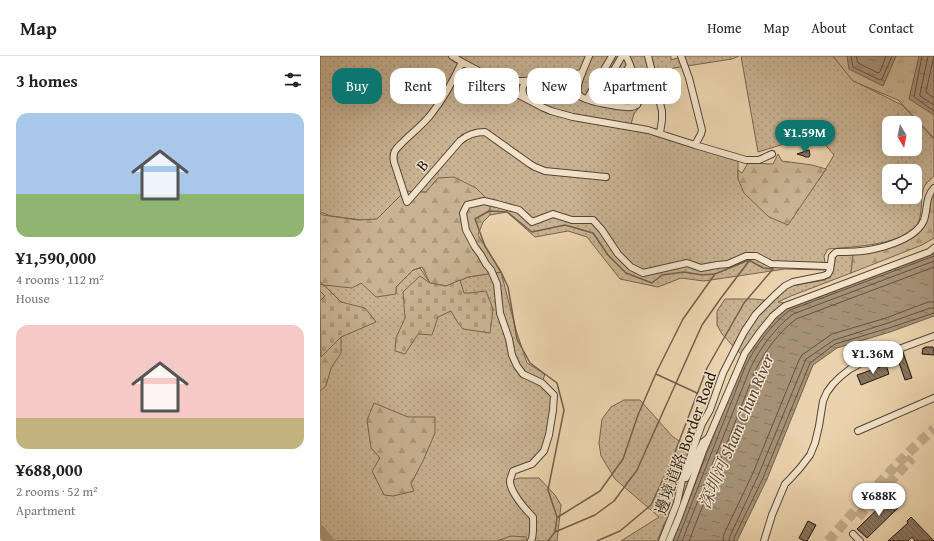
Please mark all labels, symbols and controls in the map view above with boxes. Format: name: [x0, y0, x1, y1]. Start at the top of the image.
text: Map: [20, 14, 57, 42]
text: Home: [707, 18, 742, 38]
text: Map: [764, 18, 789, 38]
text: About: [811, 18, 847, 38]
text: Contact: [869, 18, 914, 38]
text: 3 homes: [16, 68, 78, 93]
chip: Buy: [332, 68, 382, 104]
chip: Rent: [390, 68, 446, 104]
chip: Filters: [454, 68, 519, 104]
chip: New: [527, 68, 581, 104]
chip: Apartment: [589, 68, 681, 104]
icon: filters: [282, 69, 304, 91]
north arrow: [882, 116, 922, 156]
map controls: [882, 116, 922, 204]
pin: ¥1.59M: [772, 120, 838, 154]
text: ¥1.59M: [784, 123, 826, 142]
icon: home: [124, 139, 196, 211]
street label: B: [410, 154, 434, 176]
button: locate: [882, 164, 922, 204]
text: ¥1,590,000: [16, 245, 96, 270]
text: 4 rooms · 112 m²: [16, 270, 104, 289]
text: House: [16, 289, 50, 308]
pin: ¥1.36M: [840, 341, 906, 375]
text: ¥1.36M: [852, 344, 894, 363]
water label: 深圳河 Sham Chun River: [692, 349, 780, 512]
icon: home: [124, 351, 196, 423]
street label: 邊境道路 Border Road: [648, 368, 722, 518]
text: ¥688,000: [16, 457, 82, 482]
text: 2 rooms · 52 m²: [16, 482, 98, 501]
pin: ¥688K: [851, 483, 907, 517]
text: ¥688K: [861, 486, 897, 505]
text: Apartment: [16, 501, 76, 520]

